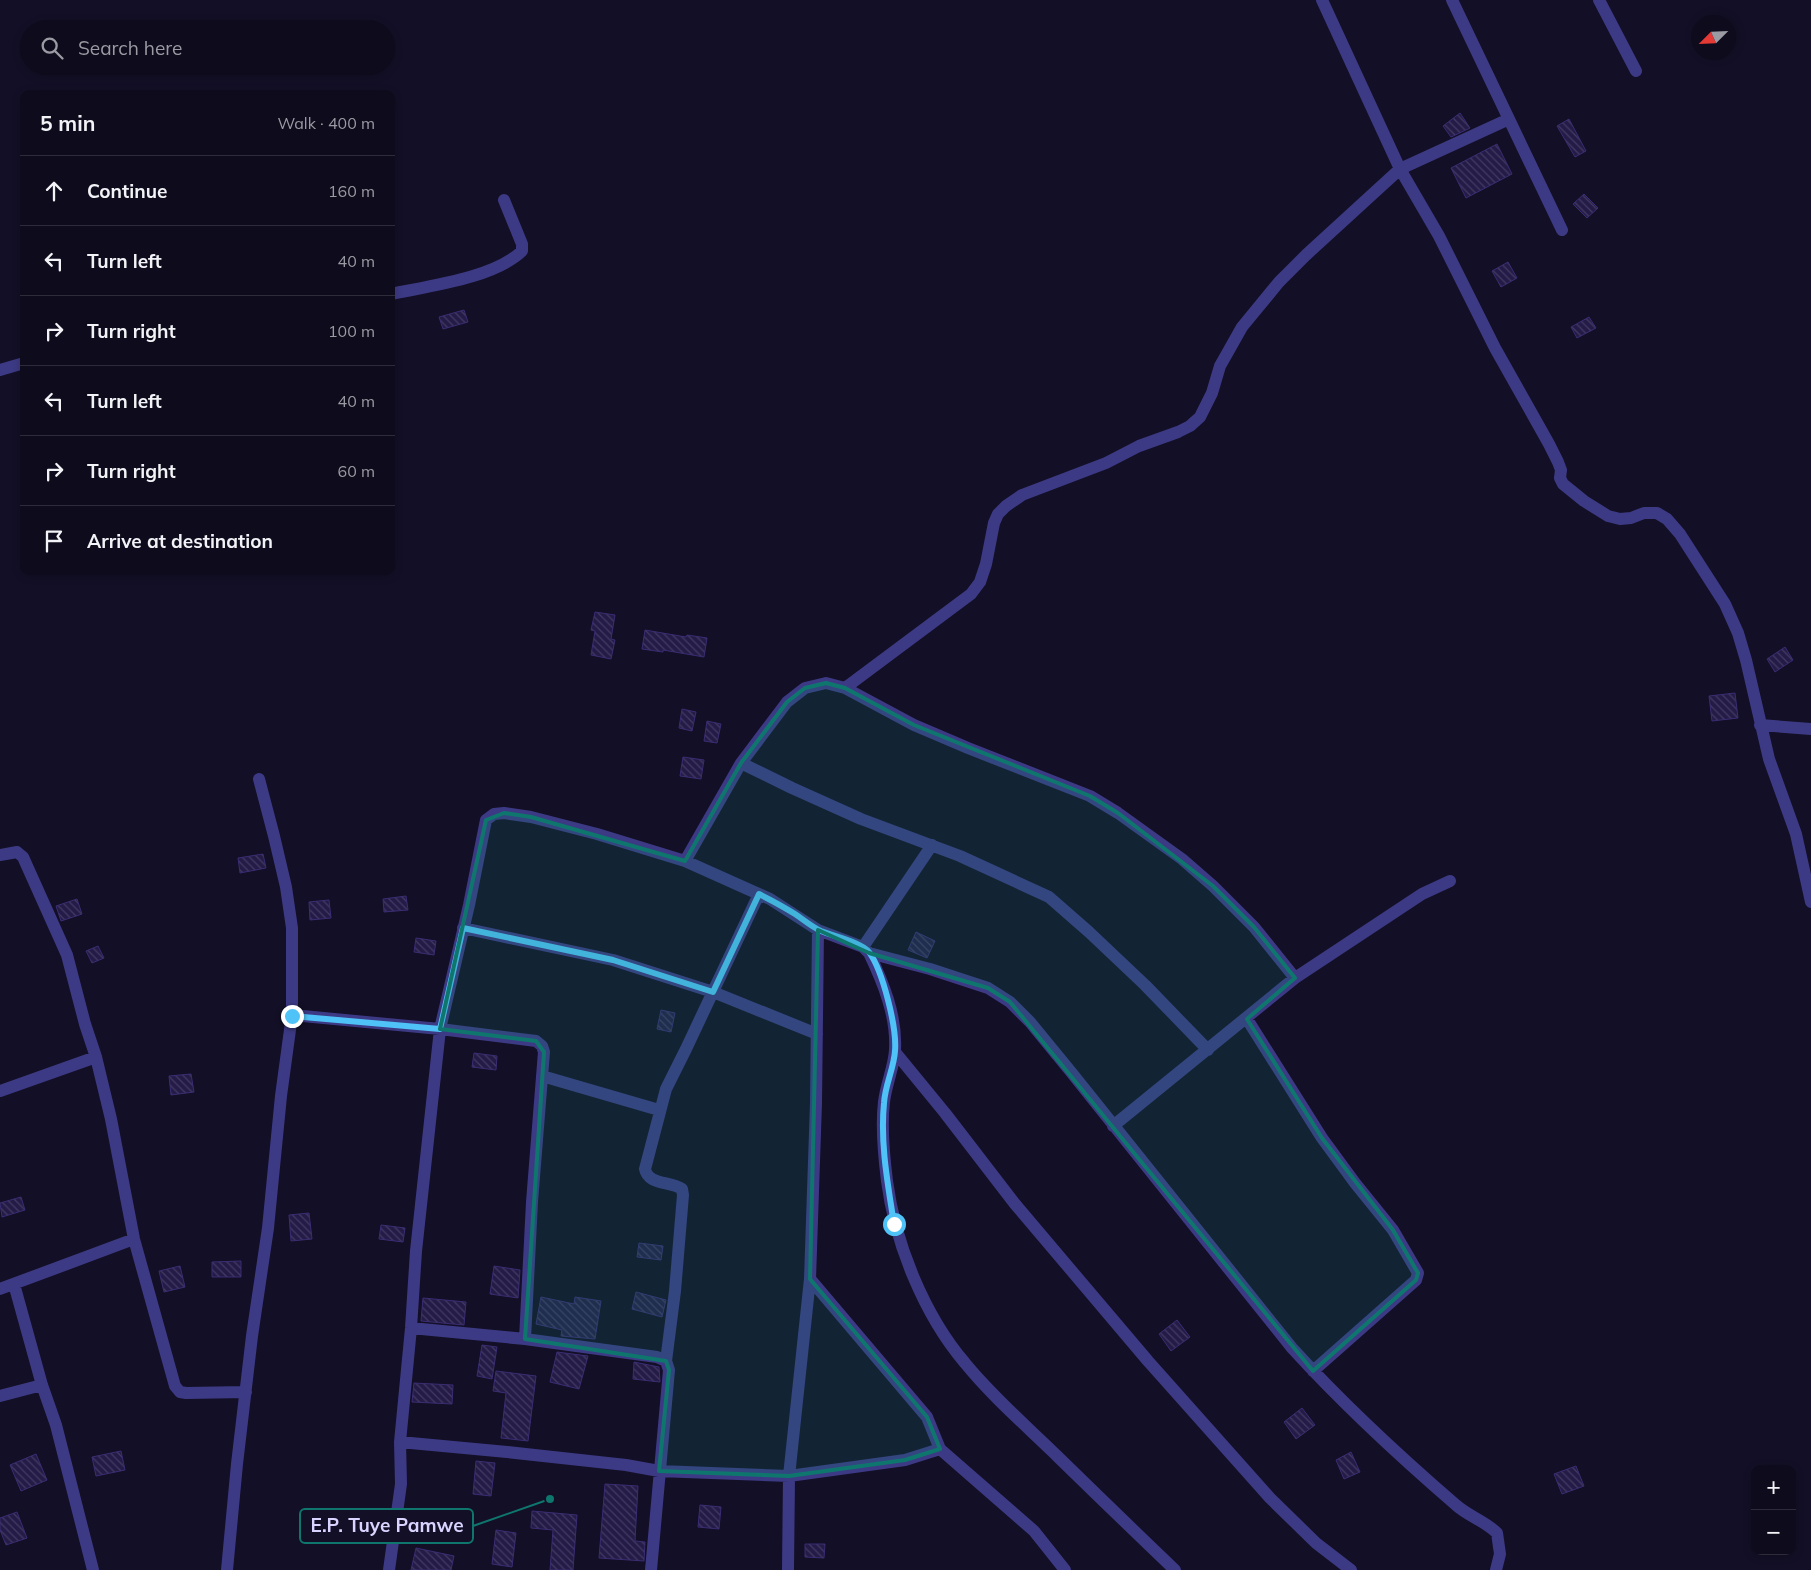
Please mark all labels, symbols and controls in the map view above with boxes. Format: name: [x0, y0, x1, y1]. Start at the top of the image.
north arrow: [1691, 15, 1736, 60]
search box: [20, 20, 395, 75]
icon: search: [38, 34, 66, 62]
text: Search here: [78, 36, 182, 60]
text: 5 min: [40, 110, 95, 136]
text: Walk · 400 m: [277, 113, 375, 133]
icon: ahead: [40, 177, 68, 205]
text: Continue: [87, 179, 167, 203]
text: 160 m: [328, 181, 375, 201]
icon: left: [40, 247, 68, 275]
text: Turn left: [87, 249, 162, 273]
text: 40 m: [338, 251, 375, 271]
icon: right: [40, 317, 68, 345]
text: Turn right: [87, 319, 176, 343]
text: 100 m: [328, 321, 375, 341]
icon: left: [40, 387, 68, 415]
text: Turn left: [87, 389, 162, 413]
text: 40 m: [338, 391, 375, 411]
icon: right: [40, 457, 68, 485]
text: Turn right: [87, 459, 176, 483]
text: 60 m: [338, 461, 375, 481]
icon: arrive: [40, 527, 68, 555]
text: Arrive at destination: [87, 529, 273, 553]
route end: [281, 1005, 304, 1028]
route start: [883, 1213, 906, 1236]
map controls: [1751, 1465, 1796, 1555]
button: +: [1751, 1465, 1796, 1510]
callout: E.P. Tuye Pamwe: [300, 1509, 473, 1543]
button: −: [1751, 1510, 1796, 1555]
text: E.P. Tuye Pamwe: [310, 1513, 464, 1537]

